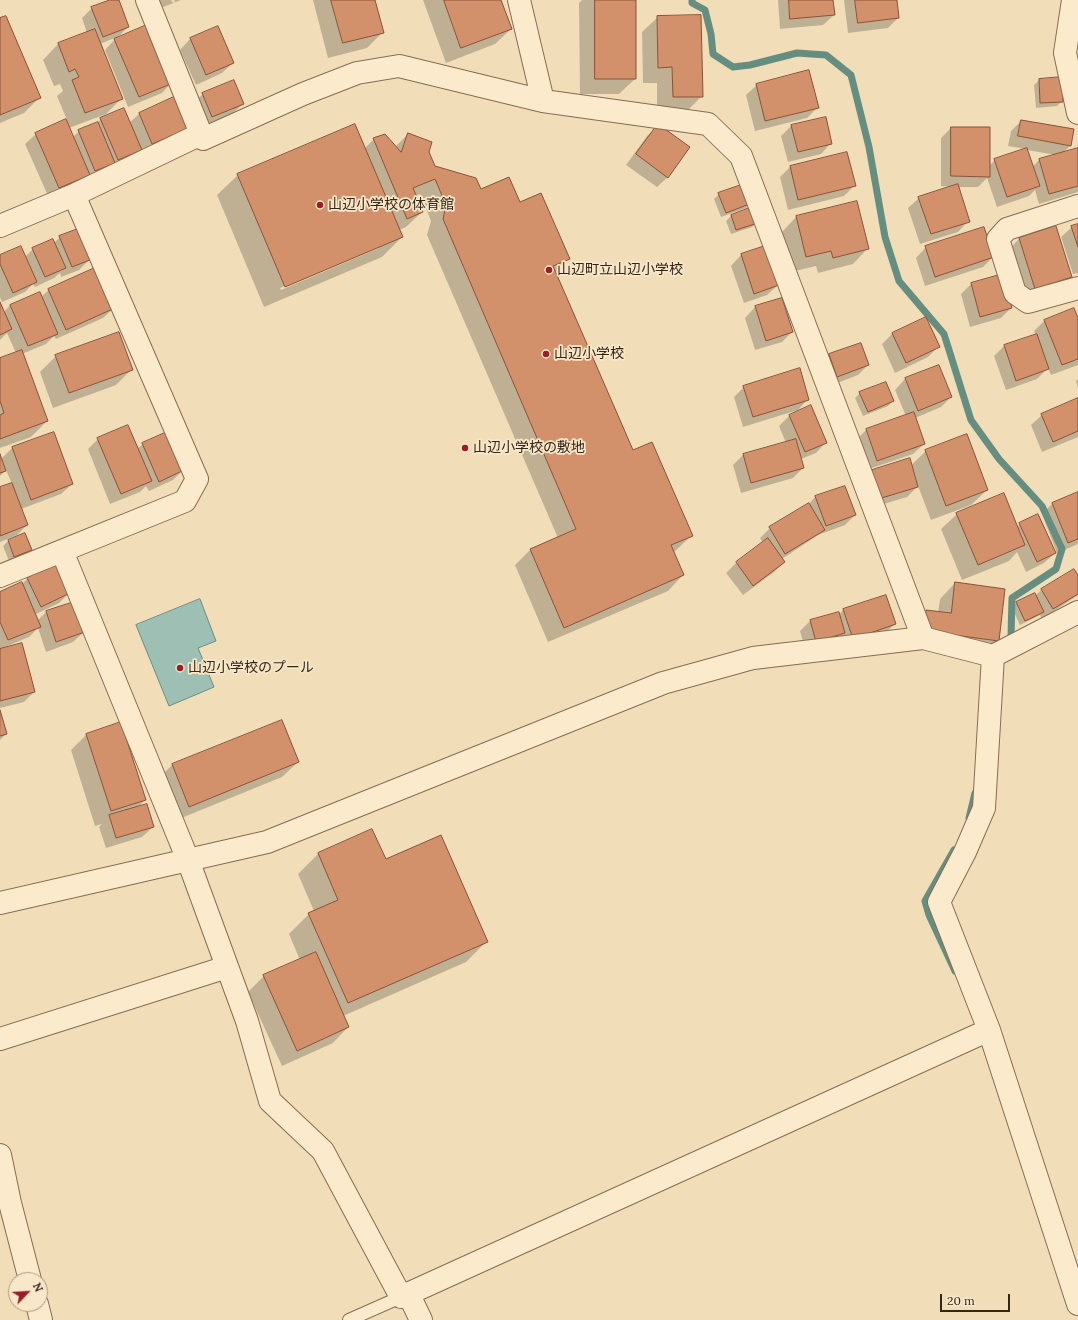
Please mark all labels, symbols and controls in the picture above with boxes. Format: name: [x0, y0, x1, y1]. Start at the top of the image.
place label: 山辺小学校の体育館: [328, 197, 454, 213]
marker: 山辺小学校の体育館: [315, 200, 325, 210]
place label: 山辺町立山辺小学校: [557, 262, 683, 278]
marker: 山辺町立山辺小学校: [544, 265, 554, 275]
place label: 山辺小学校: [554, 346, 624, 362]
marker: 山辺小学校: [541, 349, 551, 359]
place label: 山辺小学校の敷地: [473, 440, 585, 456]
marker: 山辺小学校の敷地: [460, 443, 470, 453]
place label: 山辺小学校のプール: [188, 660, 314, 676]
marker: 山辺小学校のプール: [175, 663, 185, 673]
north arrow: [8, 1272, 48, 1312]
text: N: [30, 1281, 46, 1294]
scale bar: [942, 1286, 1012, 1312]
text: 20 m: [947, 1293, 975, 1308]

